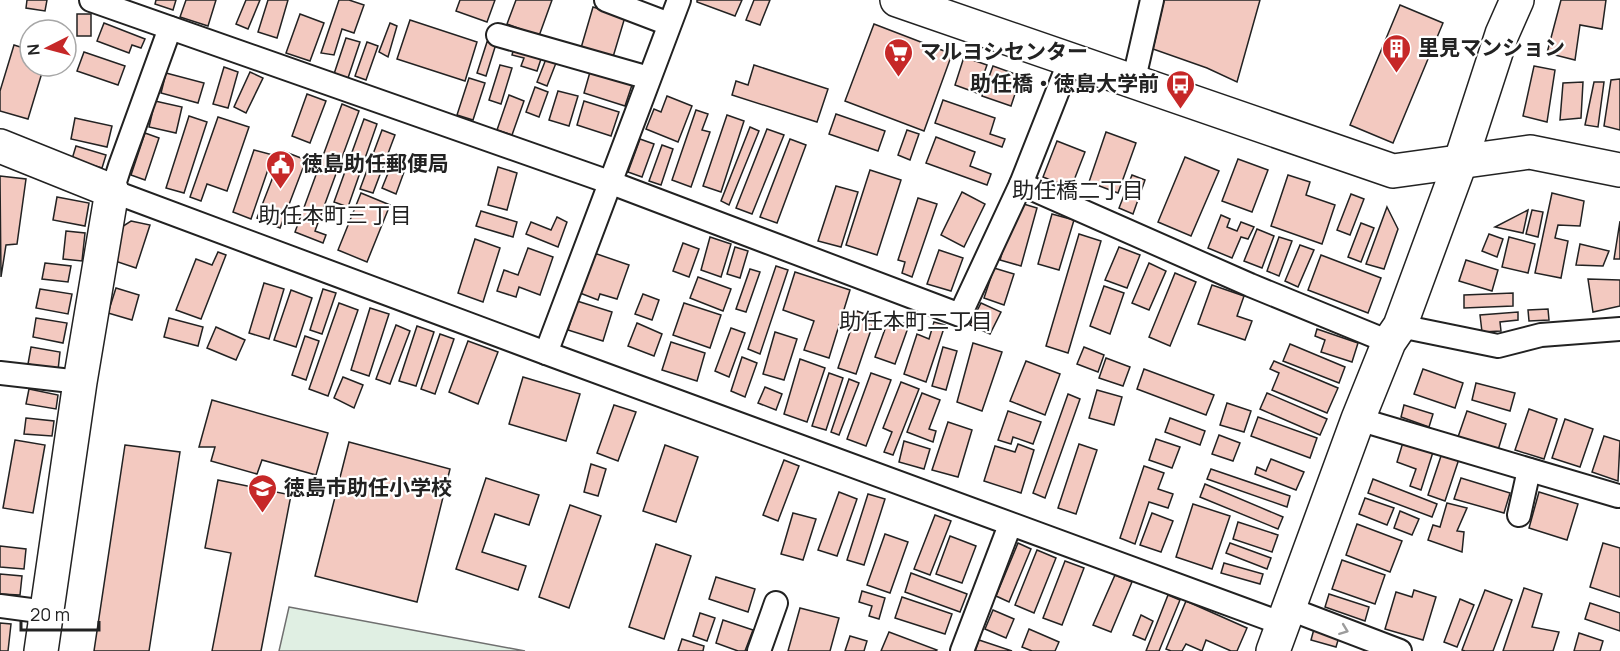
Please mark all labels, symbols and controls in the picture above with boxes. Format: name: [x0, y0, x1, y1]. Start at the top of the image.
north arrow: [18, 18, 78, 78]
building icon: 里見マンション: [1381, 32, 1413, 74]
place label: 里見マンション: [1418, 33, 1565, 61]
supermarket icon: マルヨシセンター: [883, 36, 915, 78]
place label: マルヨシセンター: [920, 37, 1088, 65]
text: N: [22, 43, 45, 56]
bus stop icon: 助任橋・徳島大学前: [1164, 68, 1196, 110]
place label: 助任橋・徳島大学前: [970, 69, 1159, 97]
public building icon: 徳島助任郵便局: [265, 148, 297, 190]
place label: 徳島助任郵便局: [302, 149, 449, 177]
district label: 助任橋二丁目: [1012, 175, 1144, 205]
district label: 助任本町三丁目: [258, 200, 412, 230]
district label: 助任本町二丁目: [839, 306, 993, 336]
school or university icon: 徳島市助任小学校: [247, 472, 279, 514]
place label: 徳島市助任小学校: [284, 473, 452, 501]
scale bar: [21, 594, 99, 632]
text: 20 m: [30, 602, 70, 626]
one-way arrow: [1338, 622, 1349, 635]

